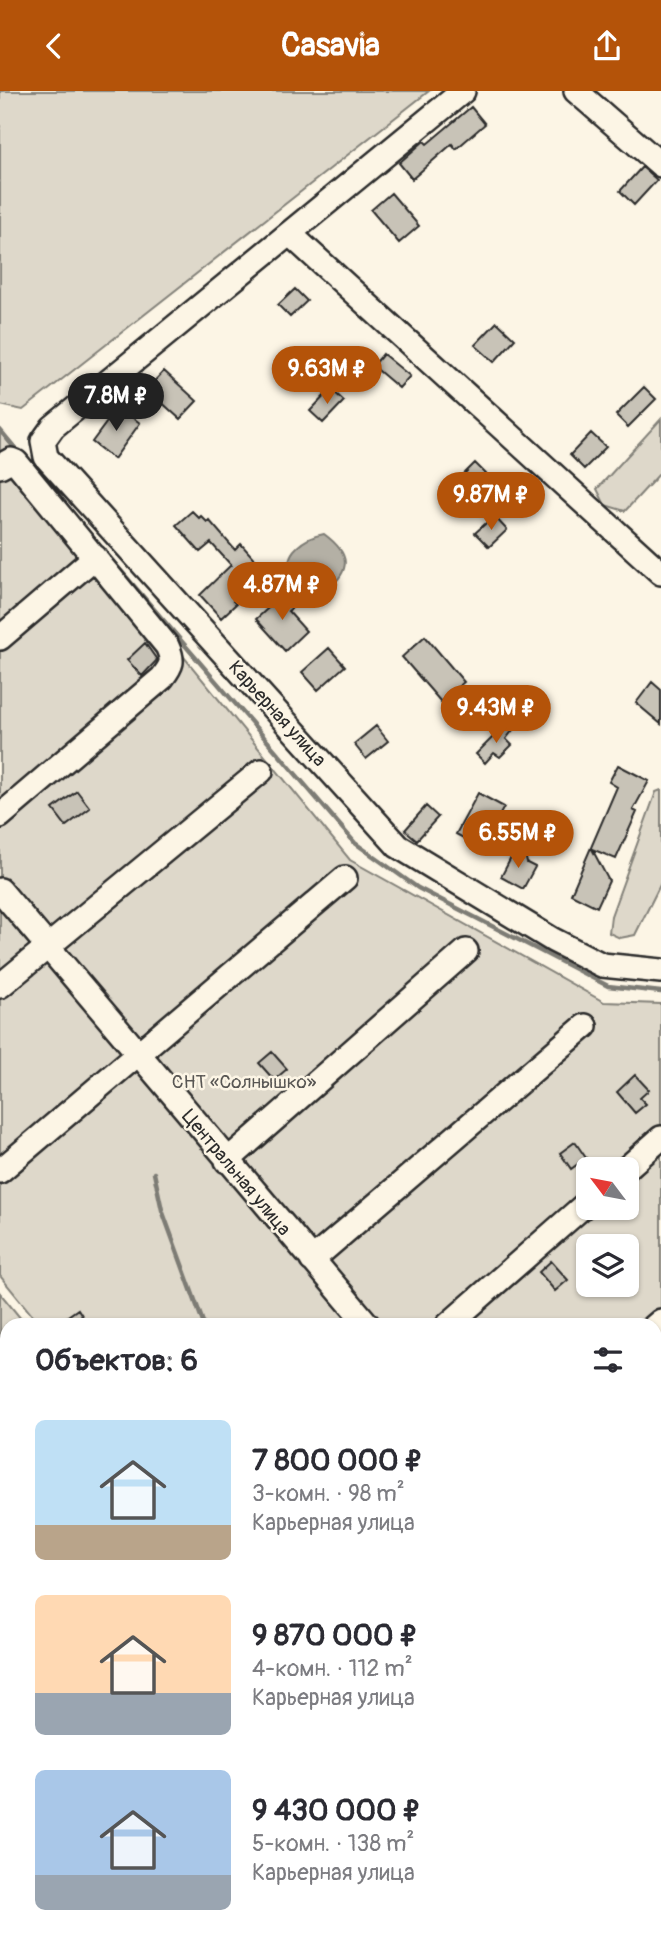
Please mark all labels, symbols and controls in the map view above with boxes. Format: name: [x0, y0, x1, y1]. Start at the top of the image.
text: Casavia: [281, 26, 380, 66]
icon: back: [35, 27, 73, 65]
icon: share: [588, 27, 626, 65]
pin: 9.63M ₽: [262, 347, 392, 406]
text: 9.63M ₽: [288, 354, 366, 383]
pin: 7.8M ₽: [59, 373, 173, 433]
text: 7.8M ₽: [84, 381, 148, 410]
pin: 9.87M ₽: [426, 473, 556, 532]
text: 9.87M ₽: [453, 480, 529, 509]
pin: 4.87M ₽: [217, 563, 347, 622]
text: 4.87M ₽: [243, 570, 321, 599]
street label: Карьерная улица: [223, 656, 331, 772]
pin: 9.43M ₽: [431, 685, 561, 745]
text: 9.43M ₽: [457, 693, 535, 722]
pin: 6.55M ₽: [453, 811, 583, 870]
text: 6.55M ₽: [479, 818, 557, 847]
park label: СНТ «Солнышко»: [172, 1070, 317, 1094]
street label: Центральная улица: [177, 1105, 296, 1241]
north arrow: [576, 1157, 639, 1220]
map controls: [576, 1157, 639, 1297]
button: layers: [576, 1234, 639, 1297]
icon: filters: [589, 1341, 627, 1379]
text: Объектов: 6: [35, 1342, 198, 1379]
text: 7 800 000 ₽: [252, 1442, 423, 1479]
icon: home: [91, 1448, 175, 1532]
text: 3-комн. · 98 m²: [252, 1479, 405, 1508]
text: Карьерная улица: [252, 1508, 415, 1537]
text: 9 870 000 ₽: [252, 1617, 418, 1654]
icon: home: [91, 1623, 175, 1707]
text: 4-комн. · 112 m²: [252, 1654, 413, 1683]
text: Карьерная улица: [252, 1683, 415, 1712]
text: 9 430 000 ₽: [252, 1792, 421, 1829]
icon: home: [91, 1798, 175, 1882]
text: 5-комн. · 138 m²: [252, 1829, 414, 1858]
text: Карьерная улица: [252, 1858, 415, 1887]

